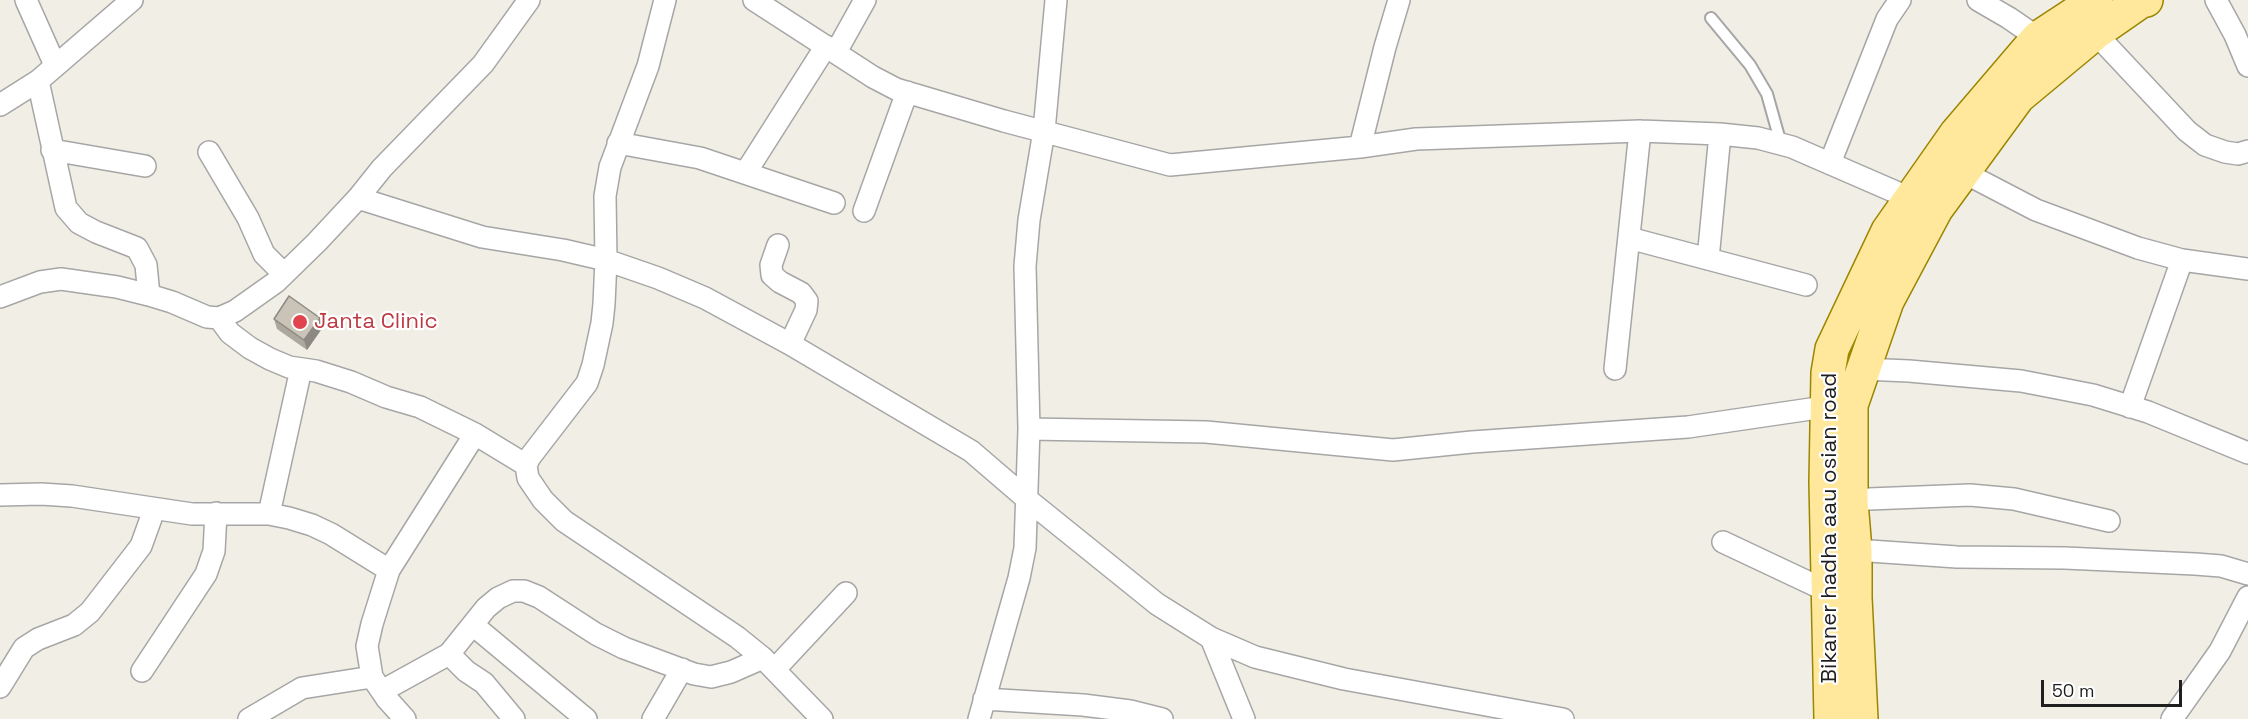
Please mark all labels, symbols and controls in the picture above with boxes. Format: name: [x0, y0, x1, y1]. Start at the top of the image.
place label: Janta Clinic: [314, 309, 438, 335]
marker: Janta Clinic: [291, 313, 309, 331]
street label: Bikaner hadha aau osian road: [1817, 373, 1843, 683]
scale bar: [2044, 668, 2185, 706]
text: 50 m: [2052, 679, 2094, 702]

